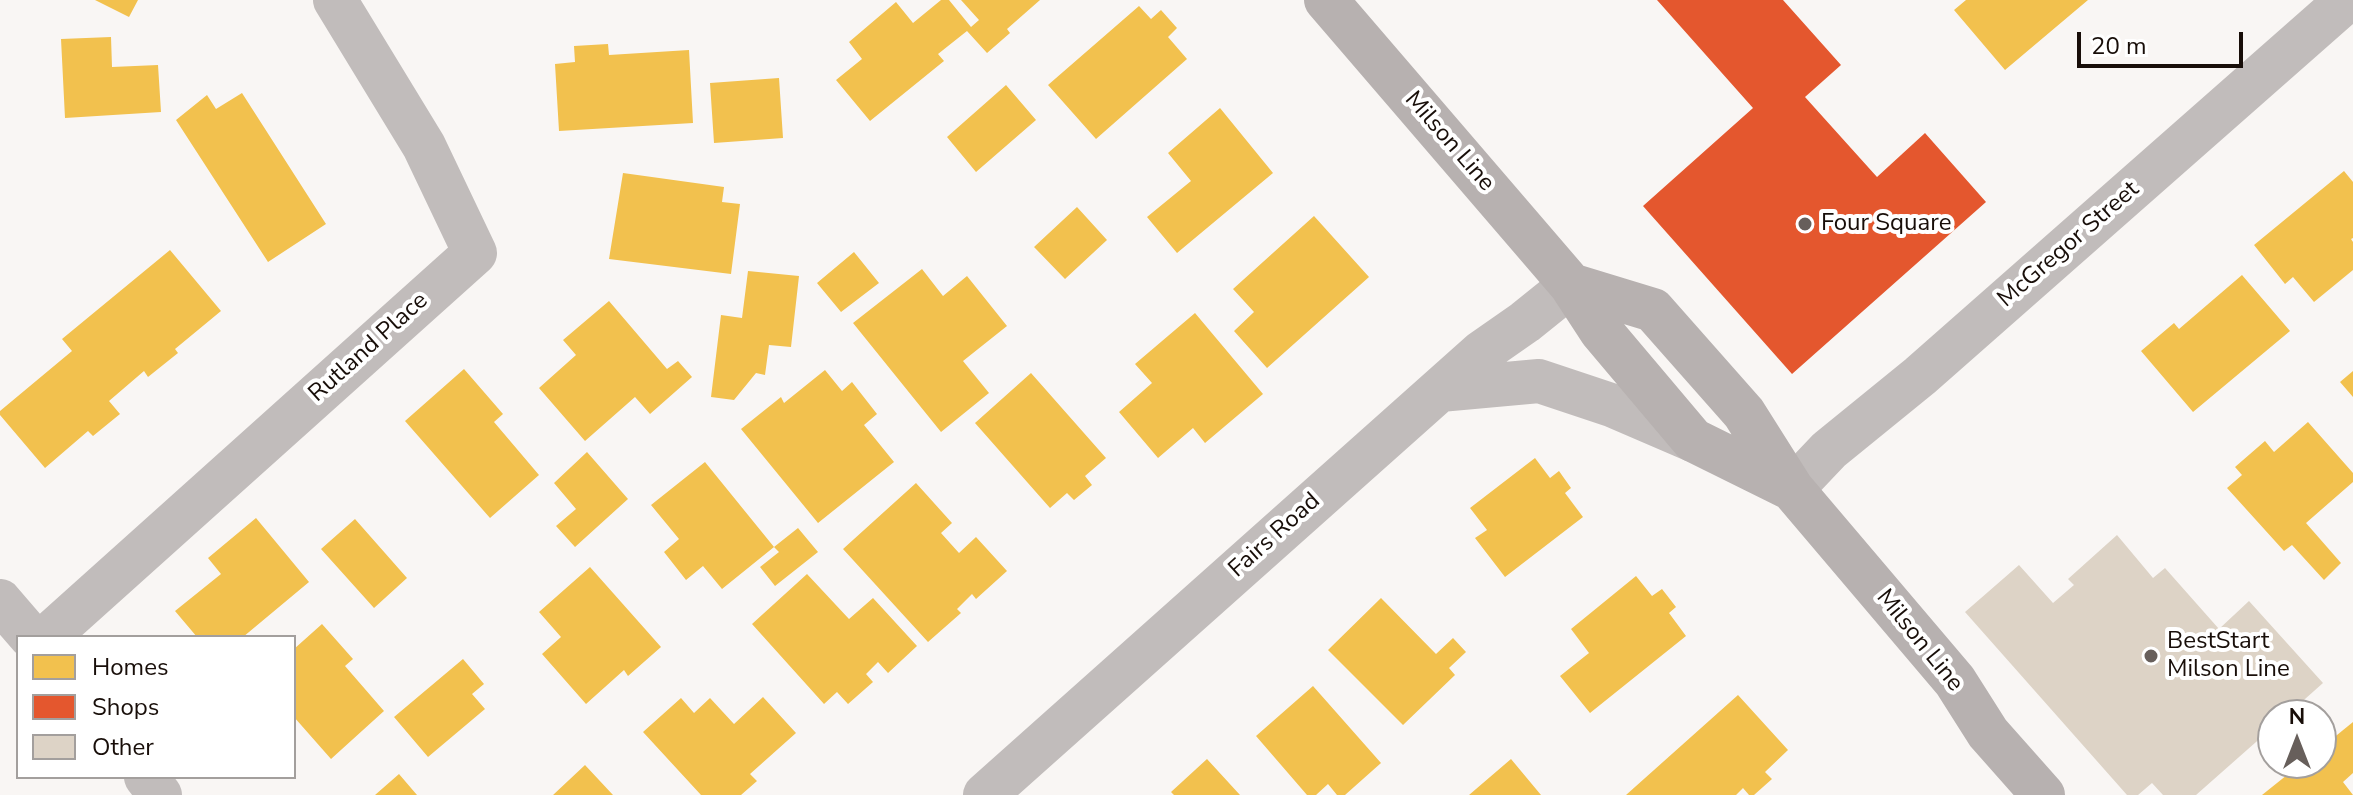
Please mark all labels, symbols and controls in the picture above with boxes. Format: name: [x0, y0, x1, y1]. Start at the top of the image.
scale bar: [2081, 16, 2247, 66]
text: 20 m: [2091, 30, 2147, 62]
street label: Milson Line: [1398, 86, 1500, 198]
street label: McGregor Street: [1992, 176, 2146, 314]
place label: Four Square: [1821, 210, 1951, 238]
marker: Four Square: [1796, 215, 1814, 233]
street label: Rutland Place: [304, 287, 434, 409]
street label: Fairs Road: [1223, 487, 1327, 585]
street label: Milson Line: [1869, 584, 1969, 698]
place label: BestStart Milson Line: [2167, 628, 2290, 684]
legend: [16, 635, 296, 779]
marker: BestStart Milson Line: [2142, 647, 2160, 665]
text: Homes: [92, 651, 168, 683]
text: Shops: [92, 691, 159, 723]
north arrow: [2257, 699, 2337, 779]
text: N: [2289, 702, 2305, 732]
text: Other: [92, 731, 154, 763]

